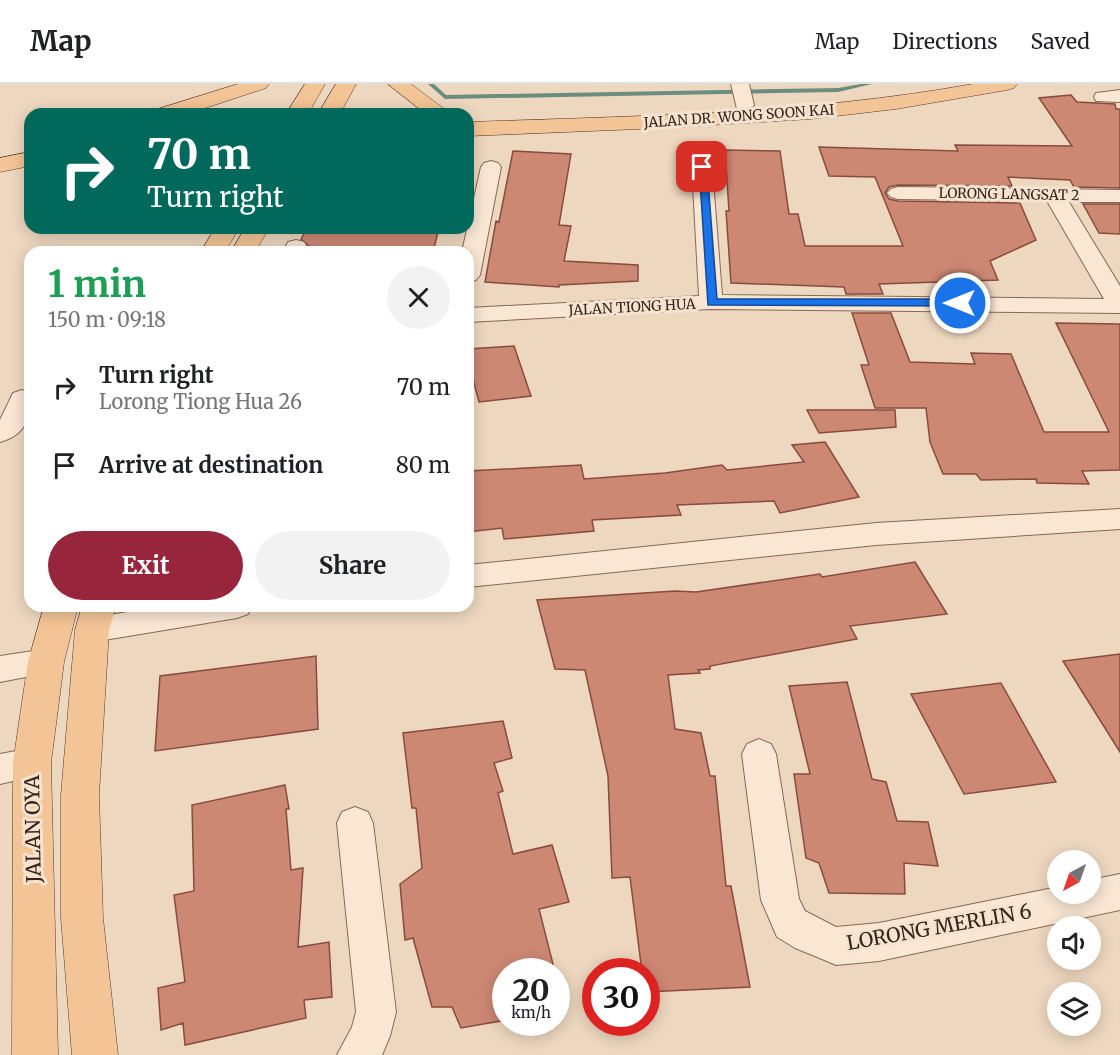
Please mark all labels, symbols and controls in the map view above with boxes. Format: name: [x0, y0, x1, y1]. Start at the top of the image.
text: Map: [30, 23, 92, 59]
text: Map: [815, 28, 859, 55]
text: Directions: [892, 28, 997, 55]
text: Saved: [1030, 28, 1090, 55]
street label: JALAN DR. WONG SOON KAI: [642, 100, 835, 132]
text: 70 m: [147, 128, 251, 180]
icon: right: [48, 132, 126, 210]
pin: [676, 141, 727, 192]
icon: arrive: [685, 150, 718, 183]
text: Turn right: [147, 180, 284, 214]
street label: LORONG LANGSAT 2: [938, 184, 1080, 204]
text: 1 min: [48, 262, 146, 307]
button: close: [387, 266, 450, 329]
position arrow: [928, 271, 992, 335]
street label: JALAN TIONG HUA: [567, 295, 696, 319]
text: 150 m · 09:18: [48, 307, 166, 332]
text: Turn right: [99, 361, 213, 389]
icon: right: [48, 371, 81, 404]
text: 70 m: [397, 373, 450, 401]
text: Lorong Tiong Hua 26: [99, 389, 302, 414]
icon: arrive: [48, 449, 81, 482]
text: Arrive at destination: [99, 451, 323, 479]
text: 80 m: [396, 451, 450, 479]
button: Exit: [48, 531, 243, 600]
button: Share: [255, 531, 450, 600]
street label: JALAN OYA: [19, 774, 46, 884]
north arrow: [1047, 850, 1101, 904]
map controls: [1047, 850, 1101, 1036]
street label: LORONG MERLIN 6: [844, 898, 1033, 955]
button: sound: [1047, 916, 1101, 970]
speed limit sign: 30: [582, 958, 660, 1036]
text: 20: [512, 971, 550, 1009]
button: layers: [1047, 982, 1101, 1036]
text: km/h: [511, 1003, 551, 1022]

